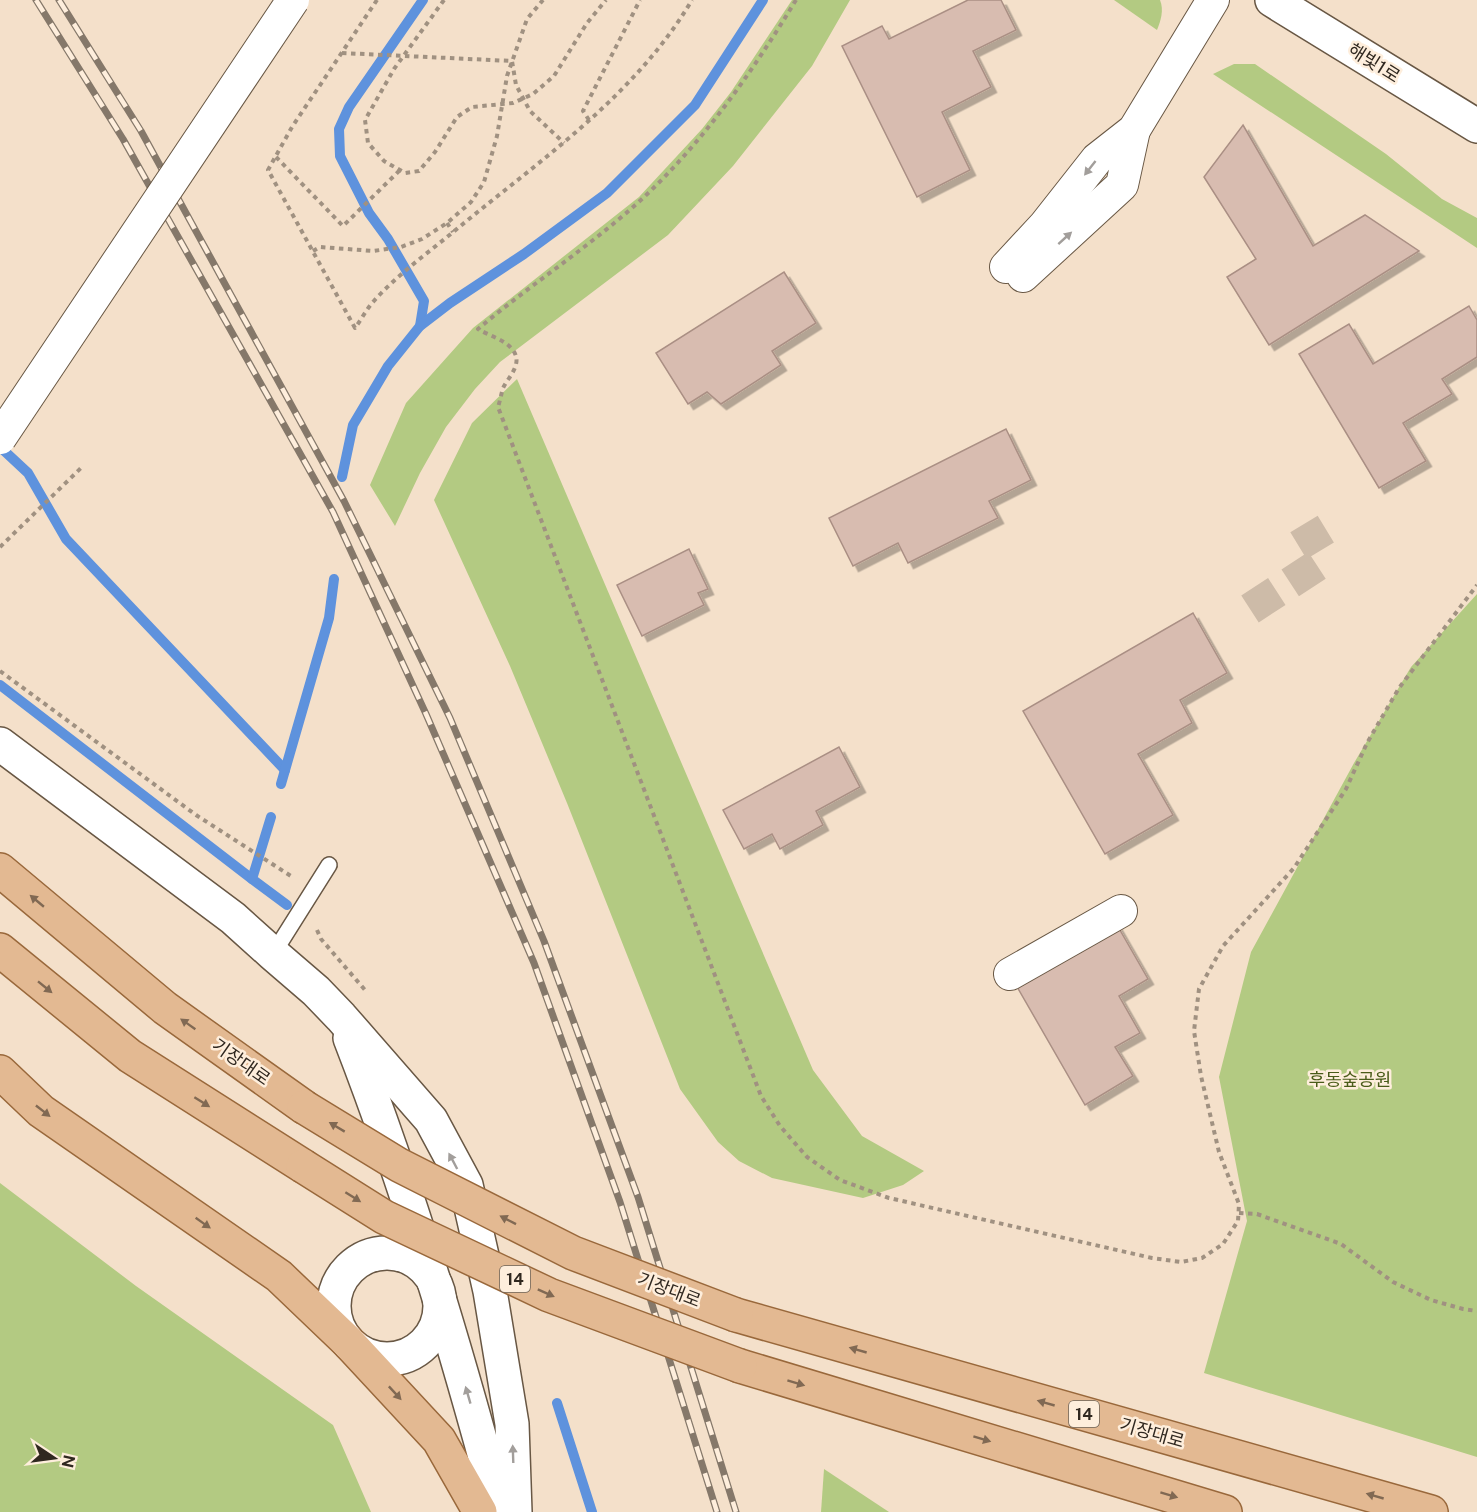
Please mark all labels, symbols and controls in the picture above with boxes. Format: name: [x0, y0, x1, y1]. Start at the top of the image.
street label: 해빛1로: [1345, 39, 1404, 87]
one-way arrow: [1083, 160, 1096, 176]
one-way arrow: [1057, 231, 1072, 245]
one-way arrow: [29, 895, 45, 908]
one-way arrow: [37, 980, 53, 993]
one-way arrow: [181, 1019, 196, 1031]
street label: 기장대로: [208, 1034, 274, 1089]
park label: 후동숲공원: [1309, 1069, 1391, 1090]
one-way arrow: [194, 1096, 210, 1107]
one-way arrow: [35, 1105, 51, 1118]
one-way arrow: [328, 1122, 345, 1132]
one-way arrow: [448, 1152, 458, 1169]
one-way arrow: [344, 1191, 360, 1203]
one-way arrow: [499, 1216, 516, 1225]
one-way arrow: [194, 1217, 210, 1229]
road number: 14: [500, 1266, 530, 1292]
street label: 기장대로: [634, 1268, 704, 1311]
one-way arrow: [537, 1288, 555, 1298]
one-way arrow: [849, 1344, 867, 1354]
one-way arrow: [787, 1379, 805, 1388]
one-way arrow: [388, 1385, 401, 1400]
one-way arrow: [463, 1386, 472, 1404]
one-way arrow: [1037, 1398, 1055, 1407]
road number: 14: [1069, 1401, 1099, 1427]
street label: 기장대로: [1117, 1413, 1187, 1452]
north arrow: [24, 1428, 84, 1488]
one-way arrow: [973, 1435, 991, 1444]
one-way arrow: [508, 1444, 518, 1463]
text: N: [57, 1453, 79, 1469]
one-way arrow: [1160, 1491, 1178, 1500]
one-way arrow: [1366, 1491, 1384, 1500]

